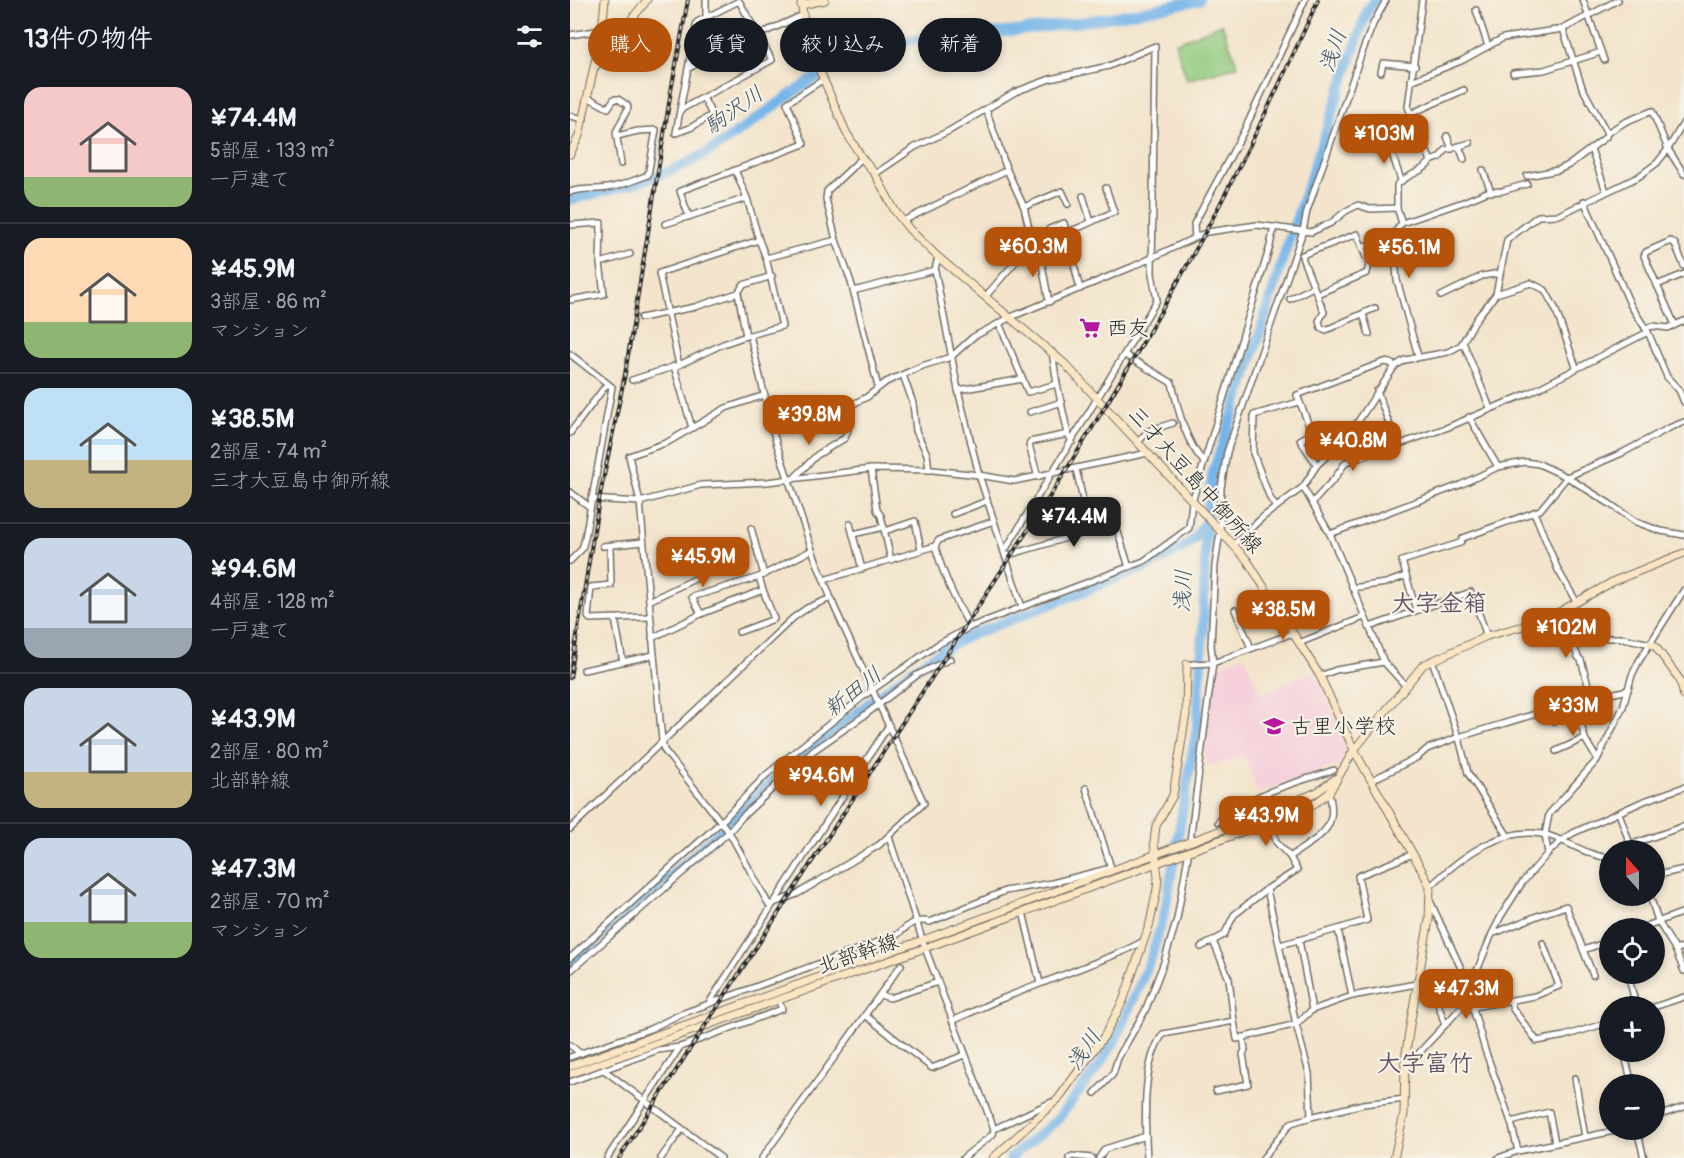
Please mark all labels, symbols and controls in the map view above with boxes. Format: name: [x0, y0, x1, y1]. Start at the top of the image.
chip: 購入: [588, 18, 672, 72]
chip: 賃貸: [684, 18, 768, 72]
chip: 絞り込み: [780, 18, 906, 72]
chip: 新着: [918, 18, 1002, 72]
icon: filters: [513, 20, 546, 53]
text: 13件の物件: [24, 23, 153, 55]
water label: 浅川: [1313, 26, 1353, 76]
water label: 駒沢川: [699, 80, 769, 140]
text: ¥74.4M: [210, 102, 296, 134]
icon: home: [72, 111, 144, 183]
pin: ¥103M: [1342, 114, 1426, 165]
text: ¥103M: [1354, 121, 1414, 146]
text: 5部屋 · 133 m²: [210, 138, 335, 163]
text: 一戸建て: [210, 167, 290, 192]
pin: ¥60.3M: [984, 227, 1082, 278]
pin: ¥56.1M: [1360, 228, 1458, 279]
text: ¥60.3M: [998, 234, 1068, 259]
text: ¥56.1M: [1378, 235, 1440, 260]
text: ¥45.9M: [210, 253, 295, 285]
icon: home: [72, 262, 144, 334]
text: 3部屋 · 86 m²: [210, 289, 327, 314]
place label: 西友: [1107, 315, 1149, 342]
supermarket icon: 西友: [1078, 316, 1102, 340]
text: マンション: [210, 318, 309, 343]
pin: ¥39.8M: [760, 395, 858, 446]
street label: 三才大豆島中御所線: [1122, 401, 1268, 559]
text: ¥39.8M: [777, 402, 841, 427]
text: ¥38.5M: [210, 403, 294, 435]
icon: home: [72, 412, 144, 484]
pin: ¥40.8M: [1304, 421, 1402, 472]
text: ¥40.8M: [1319, 428, 1387, 453]
text: 2部屋 · 74 m²: [210, 439, 327, 464]
text: 三才大豆島中御所線: [210, 468, 390, 493]
pin: ¥74.4M: [1025, 497, 1123, 548]
text: ¥74.4M: [1041, 504, 1107, 529]
pin: ¥45.9M: [654, 537, 752, 588]
text: ¥45.9M: [670, 544, 736, 569]
text: ¥94.6M: [210, 553, 296, 585]
icon: home: [72, 562, 144, 634]
water label: 浅川: [1168, 569, 1198, 613]
text: 4部屋 · 128 m²: [210, 589, 335, 614]
district label: 大字金箱: [1391, 589, 1487, 618]
pin: ¥38.5M: [1234, 590, 1332, 641]
text: ¥38.5M: [1251, 597, 1315, 622]
pin: ¥102M: [1524, 608, 1608, 659]
text: ¥102M: [1536, 615, 1596, 640]
text: 一戸建て: [210, 618, 290, 643]
water label: 新田川: [818, 661, 888, 723]
pin: ¥33M: [1537, 686, 1609, 737]
text: ¥33M: [1548, 693, 1598, 718]
text: ¥43.9M: [210, 703, 295, 735]
icon: home: [72, 712, 144, 784]
place label: 古里小学校: [1291, 713, 1396, 740]
school or university icon: 古里小学校: [1262, 714, 1286, 738]
text: 2部屋 · 80 m²: [210, 739, 329, 764]
pin: ¥94.6M: [772, 756, 870, 807]
text: ¥94.6M: [788, 763, 854, 788]
text: 北部幹線: [210, 768, 290, 793]
pin: ¥43.9M: [1217, 796, 1315, 847]
text: ¥43.9M: [1233, 803, 1299, 828]
north arrow: [1599, 840, 1665, 906]
map controls: [1599, 840, 1665, 1140]
text: ¥47.3M: [210, 853, 296, 885]
icon: home: [72, 862, 144, 934]
text: 2部屋 · 70 m²: [210, 889, 330, 914]
text: マンション: [210, 918, 309, 943]
button: locate: [1599, 918, 1665, 984]
street label: 北部幹線: [814, 928, 902, 980]
pin: ¥47.3M: [1417, 969, 1515, 1020]
text: ¥47.3M: [1433, 976, 1499, 1001]
button: +: [1599, 996, 1665, 1062]
water label: 浅川: [1060, 1024, 1108, 1076]
district label: 大字富竹: [1377, 1049, 1473, 1078]
button: −: [1599, 1074, 1665, 1140]

